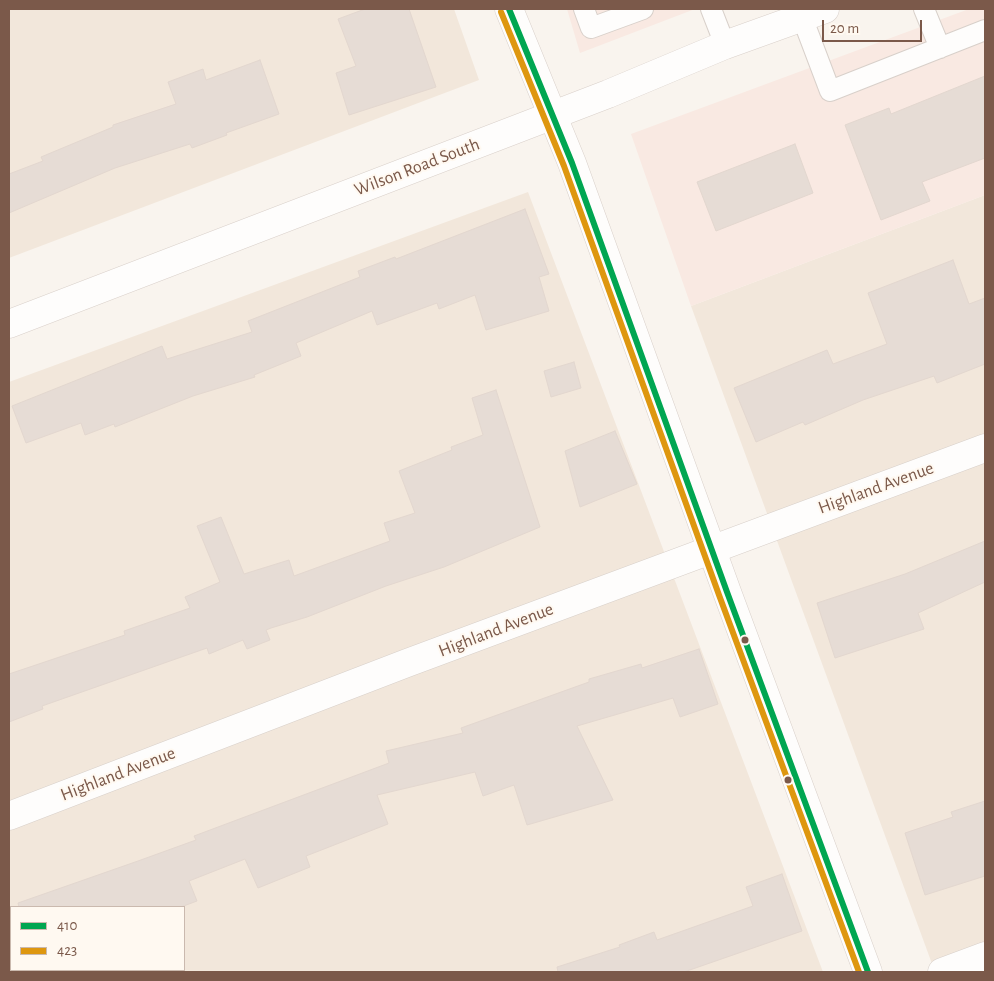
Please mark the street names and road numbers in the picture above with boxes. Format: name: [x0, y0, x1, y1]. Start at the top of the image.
street label: Wilson Road South: [351, 133, 483, 201]
street label: Highland Avenue: [815, 457, 937, 519]
street label: Highland Avenue: [435, 598, 557, 662]
street label: Highland Avenue: [57, 742, 179, 806]

